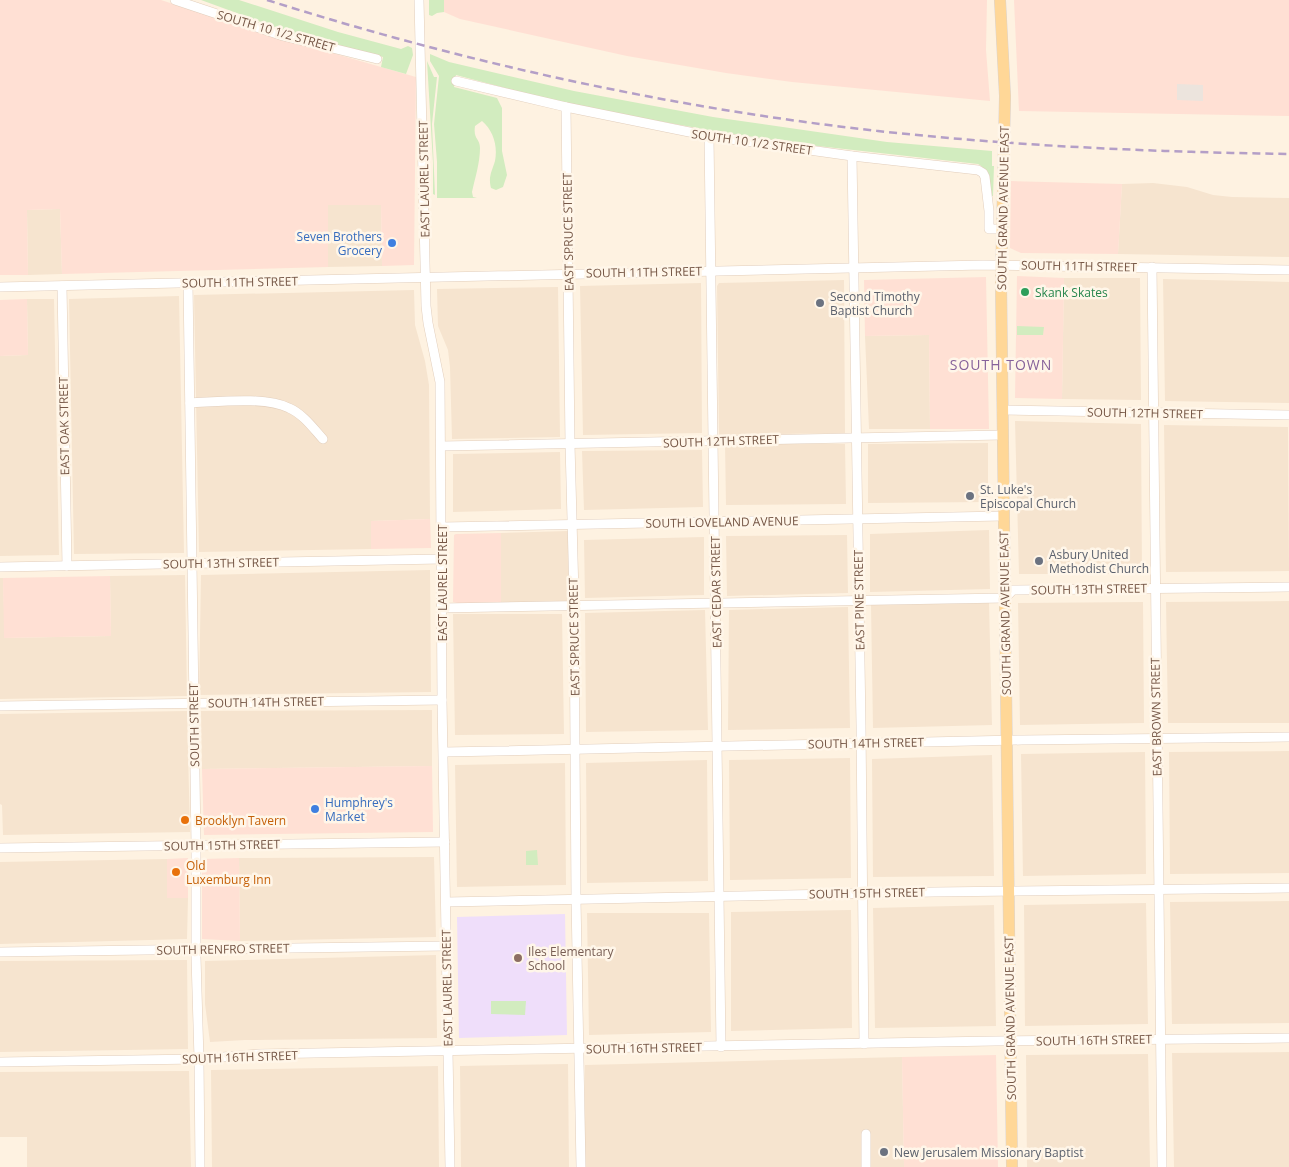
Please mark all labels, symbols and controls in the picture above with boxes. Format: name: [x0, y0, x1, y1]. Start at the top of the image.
street label: SOUTH 10 1/2 STREET: [215, 6, 337, 56]
street label: EAST LAUREL STREET: [414, 120, 434, 238]
street label: SOUTH 10 1/2 STREET: [690, 125, 814, 159]
street label: SOUTH GRAND AVENUE EAST: [993, 125, 1013, 290]
street label: EAST SPRUCE STREET: [558, 172, 578, 291]
place label: Seven Brothers Grocery: [297, 228, 383, 259]
marker: Seven Brothers Grocery: [386, 237, 398, 249]
street label: SOUTH 11TH STREET: [1021, 256, 1138, 276]
street label: SOUTH 11TH STREET: [586, 262, 703, 282]
street label: SOUTH 11TH STREET: [182, 272, 299, 292]
place label: Skank Skates: [1035, 284, 1108, 301]
marker: Skank Skates: [1019, 286, 1031, 298]
place label: Second Timothy Baptist Church: [830, 288, 921, 319]
marker: Second Timothy Baptist Church: [814, 297, 826, 309]
district label: SOUTH TOWN: [950, 355, 1052, 374]
street label: EAST OAK STREET: [55, 376, 73, 475]
street label: SOUTH 12TH STREET: [1087, 403, 1204, 423]
street label: SOUTH 12TH STREET: [663, 430, 780, 452]
place label: St. Luke's Episcopal Church: [980, 481, 1076, 512]
marker: St. Luke's Episcopal Church: [964, 490, 976, 502]
street label: SOUTH LOVELAND AVENUE: [645, 512, 799, 532]
street label: EAST LAUREL STREET: [434, 524, 451, 642]
street label: SOUTH GRAND AVENUE EAST: [995, 530, 1015, 695]
street label: EAST CEDAR STREET: [707, 535, 725, 648]
place label: Asbury United Methodist Church: [1049, 546, 1149, 577]
street label: EAST PINE STREET: [850, 549, 868, 650]
street label: SOUTH 13TH STREET: [163, 553, 280, 573]
marker: Asbury United Methodist Church: [1033, 555, 1045, 567]
street label: EAST SPRUCE STREET: [564, 577, 584, 696]
street label: SOUTH 13TH STREET: [1031, 579, 1148, 599]
street label: EAST BROWN STREET: [1146, 657, 1166, 777]
street label: SOUTH STREET: [185, 683, 203, 767]
street label: SOUTH 14TH STREET: [208, 692, 325, 712]
street label: SOUTH 14TH STREET: [808, 733, 925, 753]
place label: Humphrey's Market: [325, 794, 393, 825]
marker: Humphrey's Market: [309, 803, 321, 815]
place label: Brooklyn Tavern: [195, 812, 286, 829]
marker: Brooklyn Tavern: [179, 814, 191, 826]
street label: SOUTH 15TH STREET: [164, 835, 281, 855]
place label: Old Luxemburg Inn: [186, 857, 271, 888]
marker: Old Luxemburg Inn: [170, 866, 182, 878]
street label: SOUTH 15TH STREET: [809, 883, 926, 903]
street label: EAST LAUREL STREET: [437, 929, 457, 1047]
street label: SOUTH GRAND AVENUE EAST: [1000, 935, 1020, 1100]
street label: SOUTH RENFRO STREET: [156, 939, 290, 959]
place label: Iles Elementary School: [528, 943, 614, 974]
marker: Iles Elementary School: [512, 952, 524, 964]
street label: SOUTH 16TH STREET: [1036, 1030, 1153, 1050]
street label: SOUTH 16TH STREET: [586, 1038, 703, 1058]
street label: SOUTH 16TH STREET: [182, 1046, 299, 1068]
place label: New Jerusalem Missionary Baptist: [894, 1144, 1083, 1161]
marker: New Jerusalem Missionary Baptist: [878, 1146, 890, 1158]

